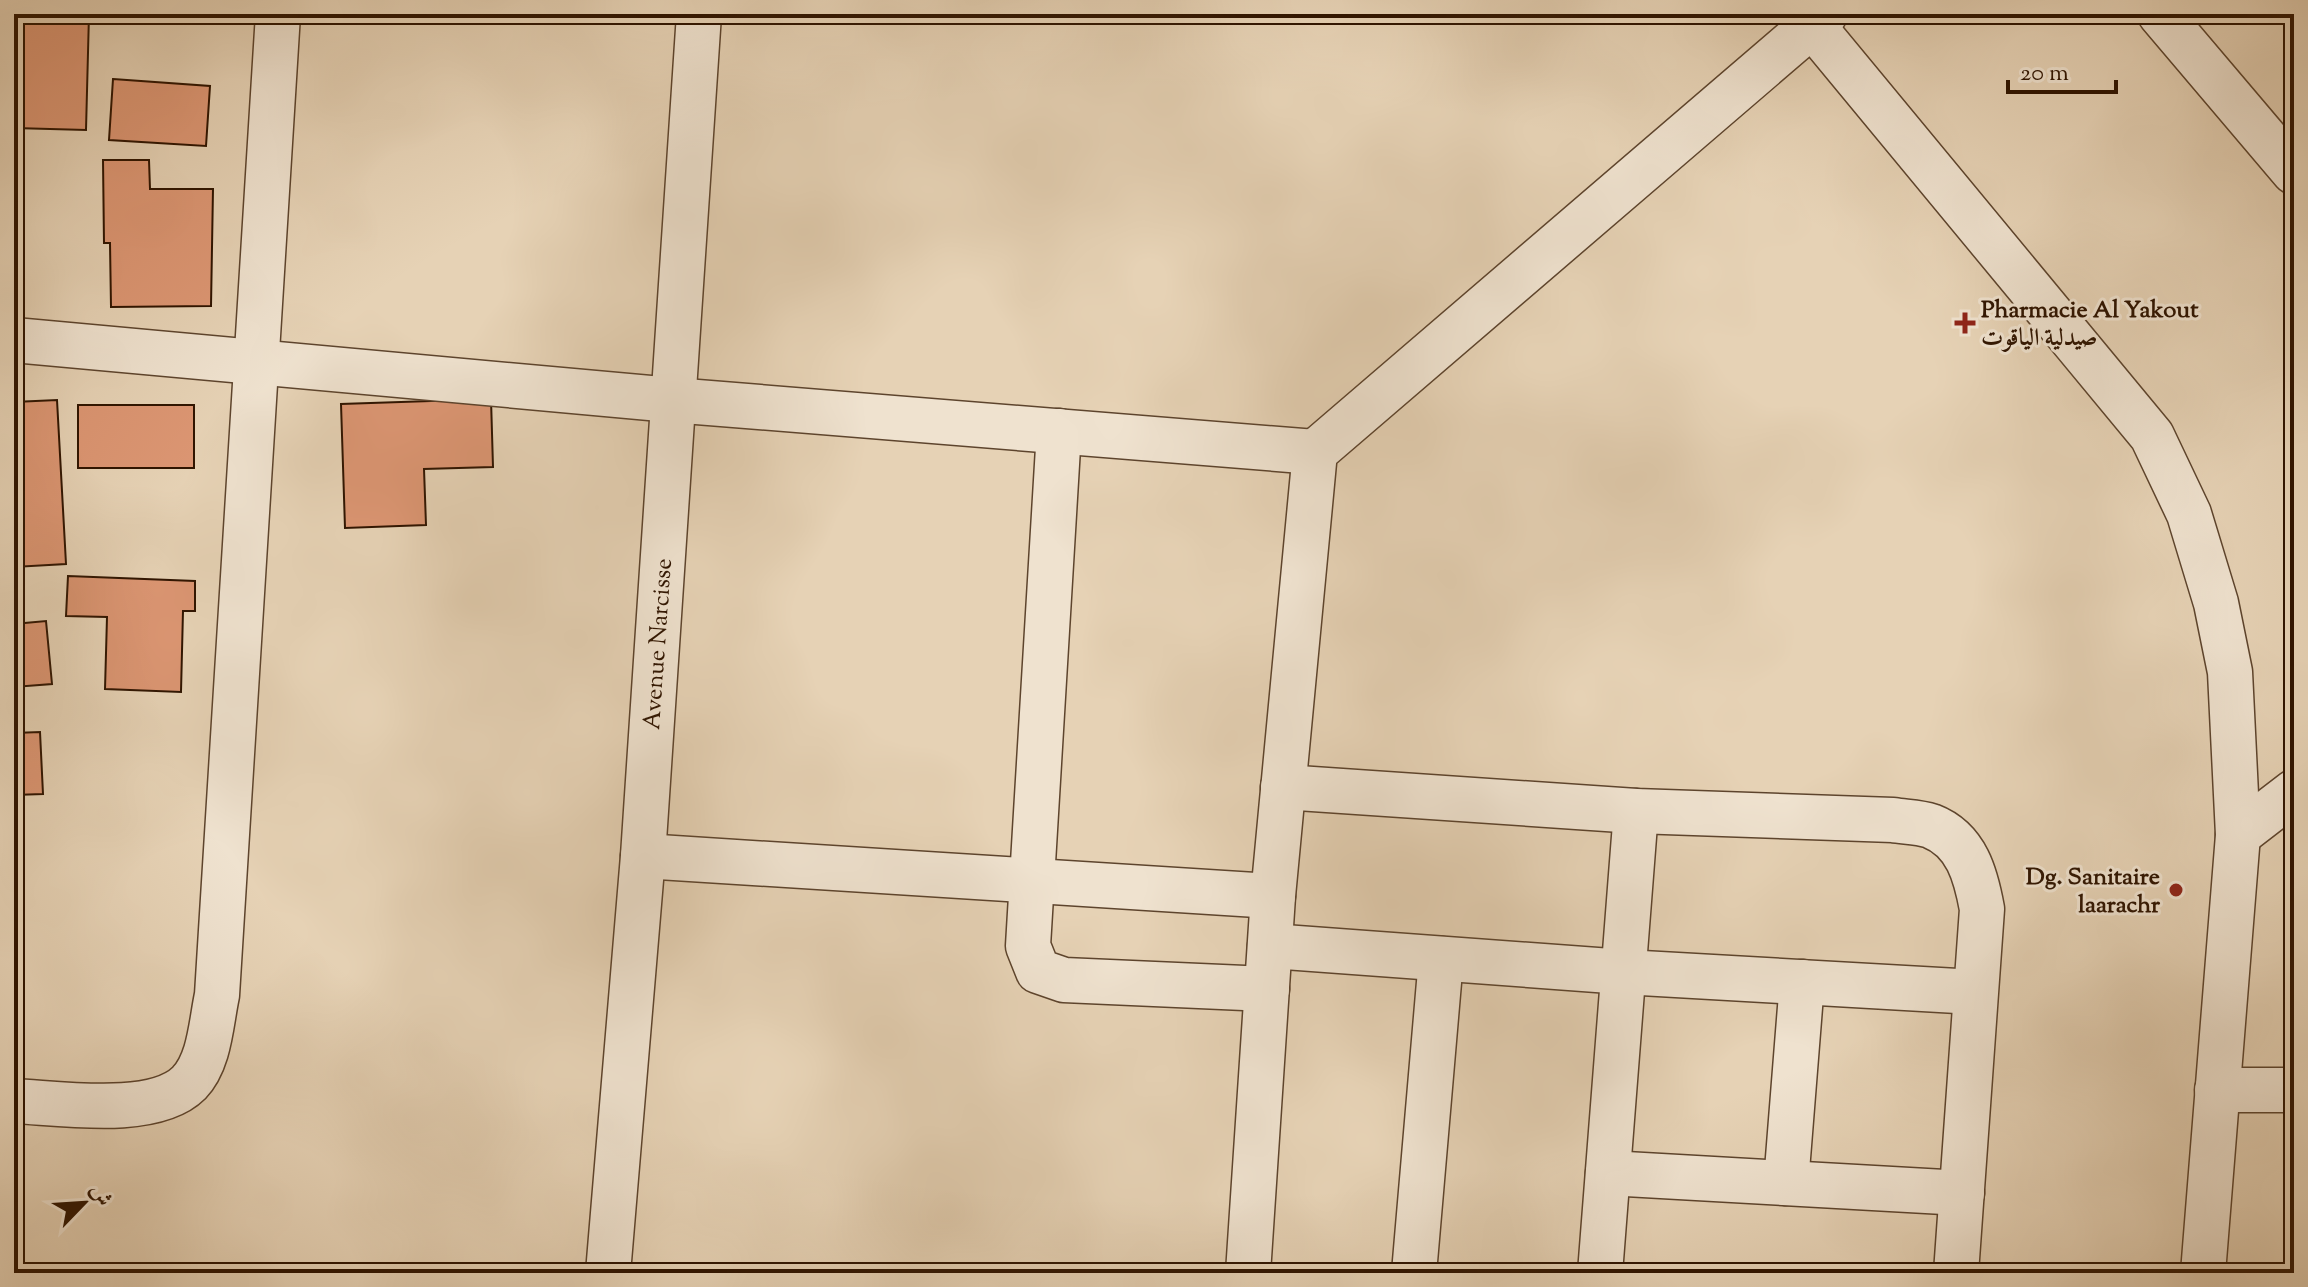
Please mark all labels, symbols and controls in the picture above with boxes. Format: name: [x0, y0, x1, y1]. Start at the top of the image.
scale bar: [2008, 44, 2116, 94]
text: 20 m: [2020, 57, 2069, 91]
place label: Pharmacie Al Yakout صيدلية الياقوت: [1981, 294, 2199, 356]
marker: Pharmacie Al Yakout صيدلية الياقوت: [1956, 314, 1974, 332]
street label: Avenue Narcisse: [636, 557, 682, 731]
place label: Dg. Sanitaire laarachr: [2026, 861, 2161, 923]
marker: Dg. Sanitaire laarachr: [2167, 881, 2185, 899]
north arrow: [44, 1163, 124, 1243]
text: ش: [80, 1179, 119, 1212]

